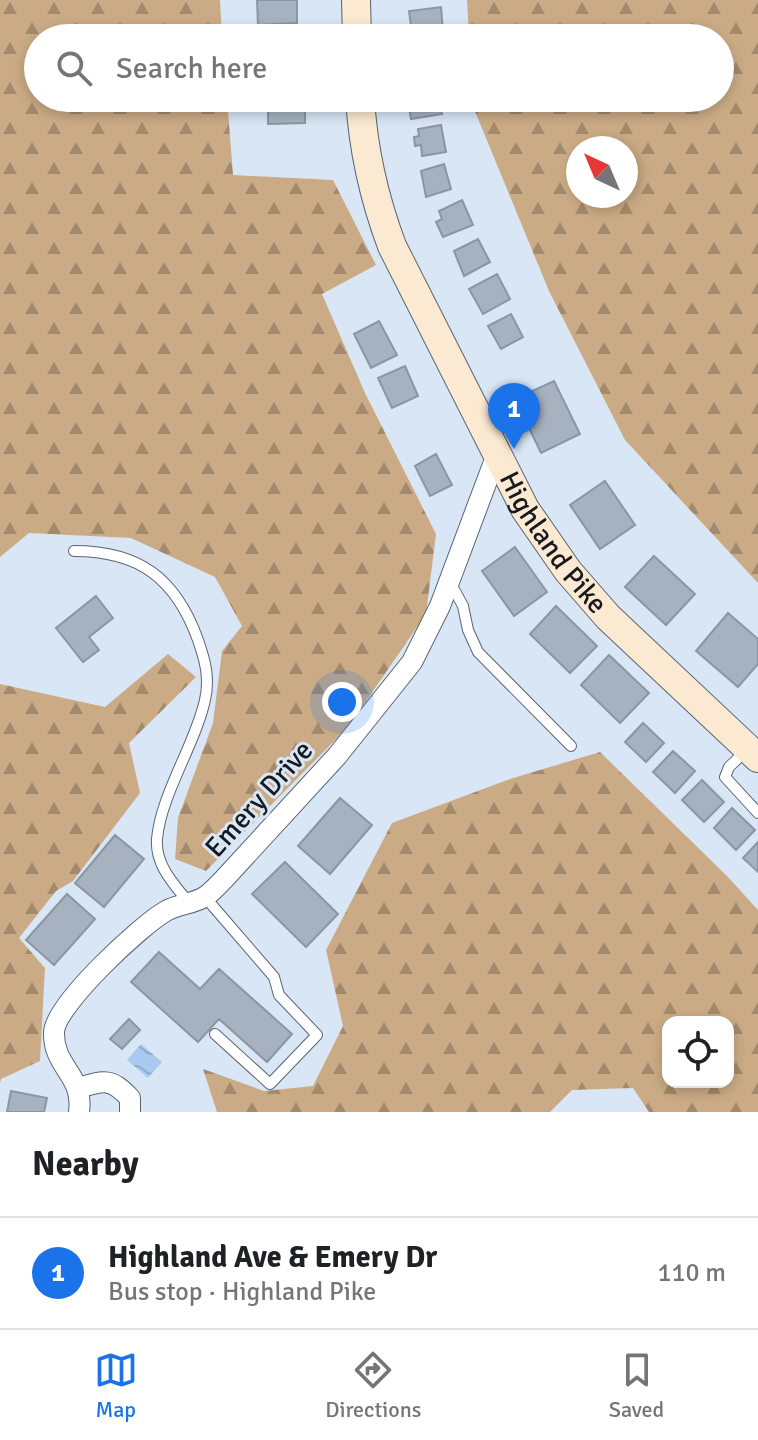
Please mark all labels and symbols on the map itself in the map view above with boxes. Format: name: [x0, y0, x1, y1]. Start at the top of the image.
north arrow: [566, 136, 638, 208]
pin: 1: [488, 383, 540, 449]
street label: Highland Pike: [492, 466, 614, 621]
your location: [322, 682, 362, 722]
street label: Emery Drive: [198, 734, 320, 864]

